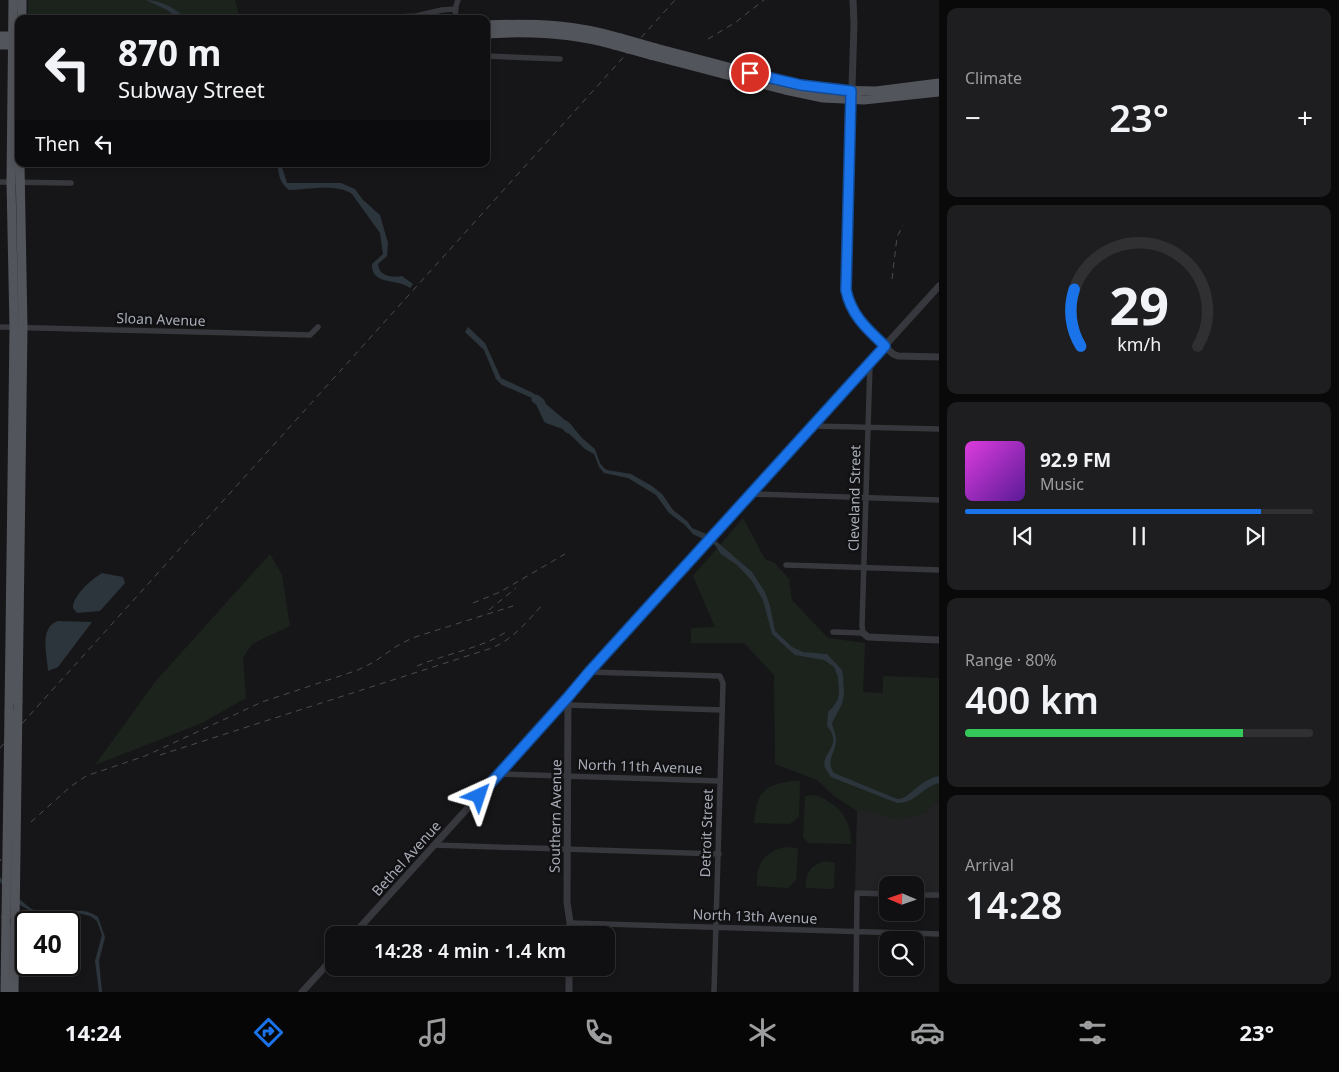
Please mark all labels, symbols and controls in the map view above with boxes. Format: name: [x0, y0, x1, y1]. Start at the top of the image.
text: 870 m: [118, 29, 221, 76]
icon: left: [35, 35, 100, 100]
pin: [729, 52, 771, 94]
icon: arrive: [736, 59, 764, 87]
text: Climate: [965, 67, 1022, 89]
text: Subway Street: [118, 74, 265, 104]
text: 23°: [1109, 91, 1169, 143]
text: −: [965, 98, 981, 136]
text: +: [1297, 98, 1313, 136]
icon: left: [90, 130, 118, 158]
text: Then: [35, 131, 80, 157]
text: 29: [1109, 269, 1169, 340]
street label: Sloan Avenue: [116, 308, 206, 330]
text: km/h: [1117, 332, 1161, 356]
street label: Cleveland Street: [844, 445, 864, 551]
text: 92.9 FM: [1040, 447, 1111, 473]
text: Music: [1040, 473, 1084, 495]
icon: previous: [1009, 522, 1037, 550]
icon: pause: [1125, 522, 1153, 550]
icon: next: [1241, 522, 1269, 550]
text: Range · 80%: [965, 649, 1057, 671]
text: 400 km: [965, 673, 1099, 725]
street label: North 11th Avenue: [577, 754, 703, 778]
street label: Southern Avenue: [545, 759, 565, 873]
position arrow: [452, 769, 504, 821]
street label: Detroit Street: [695, 788, 717, 878]
street label: Bethel Avenue: [367, 816, 445, 900]
text: Arrival: [965, 854, 1014, 876]
north arrow: [879, 876, 924, 921]
map controls: [879, 876, 924, 976]
text: 14:28: [965, 878, 1062, 930]
street label: North 13th Avenue: [692, 904, 818, 928]
speed limit sign: 40: [15, 911, 80, 976]
button: search: [879, 931, 924, 976]
text: 14:28 · 4 min · 1.4 km: [374, 938, 566, 964]
icon: directions: [251, 1015, 286, 1050]
icon: music: [416, 1015, 451, 1050]
icon: phone: [581, 1015, 616, 1050]
icon: climate: [745, 1015, 780, 1050]
icon: car: [910, 1015, 945, 1050]
icon: filters: [1075, 1015, 1110, 1050]
text: 14:24: [65, 1017, 121, 1047]
text: 23°: [1240, 1017, 1274, 1047]

